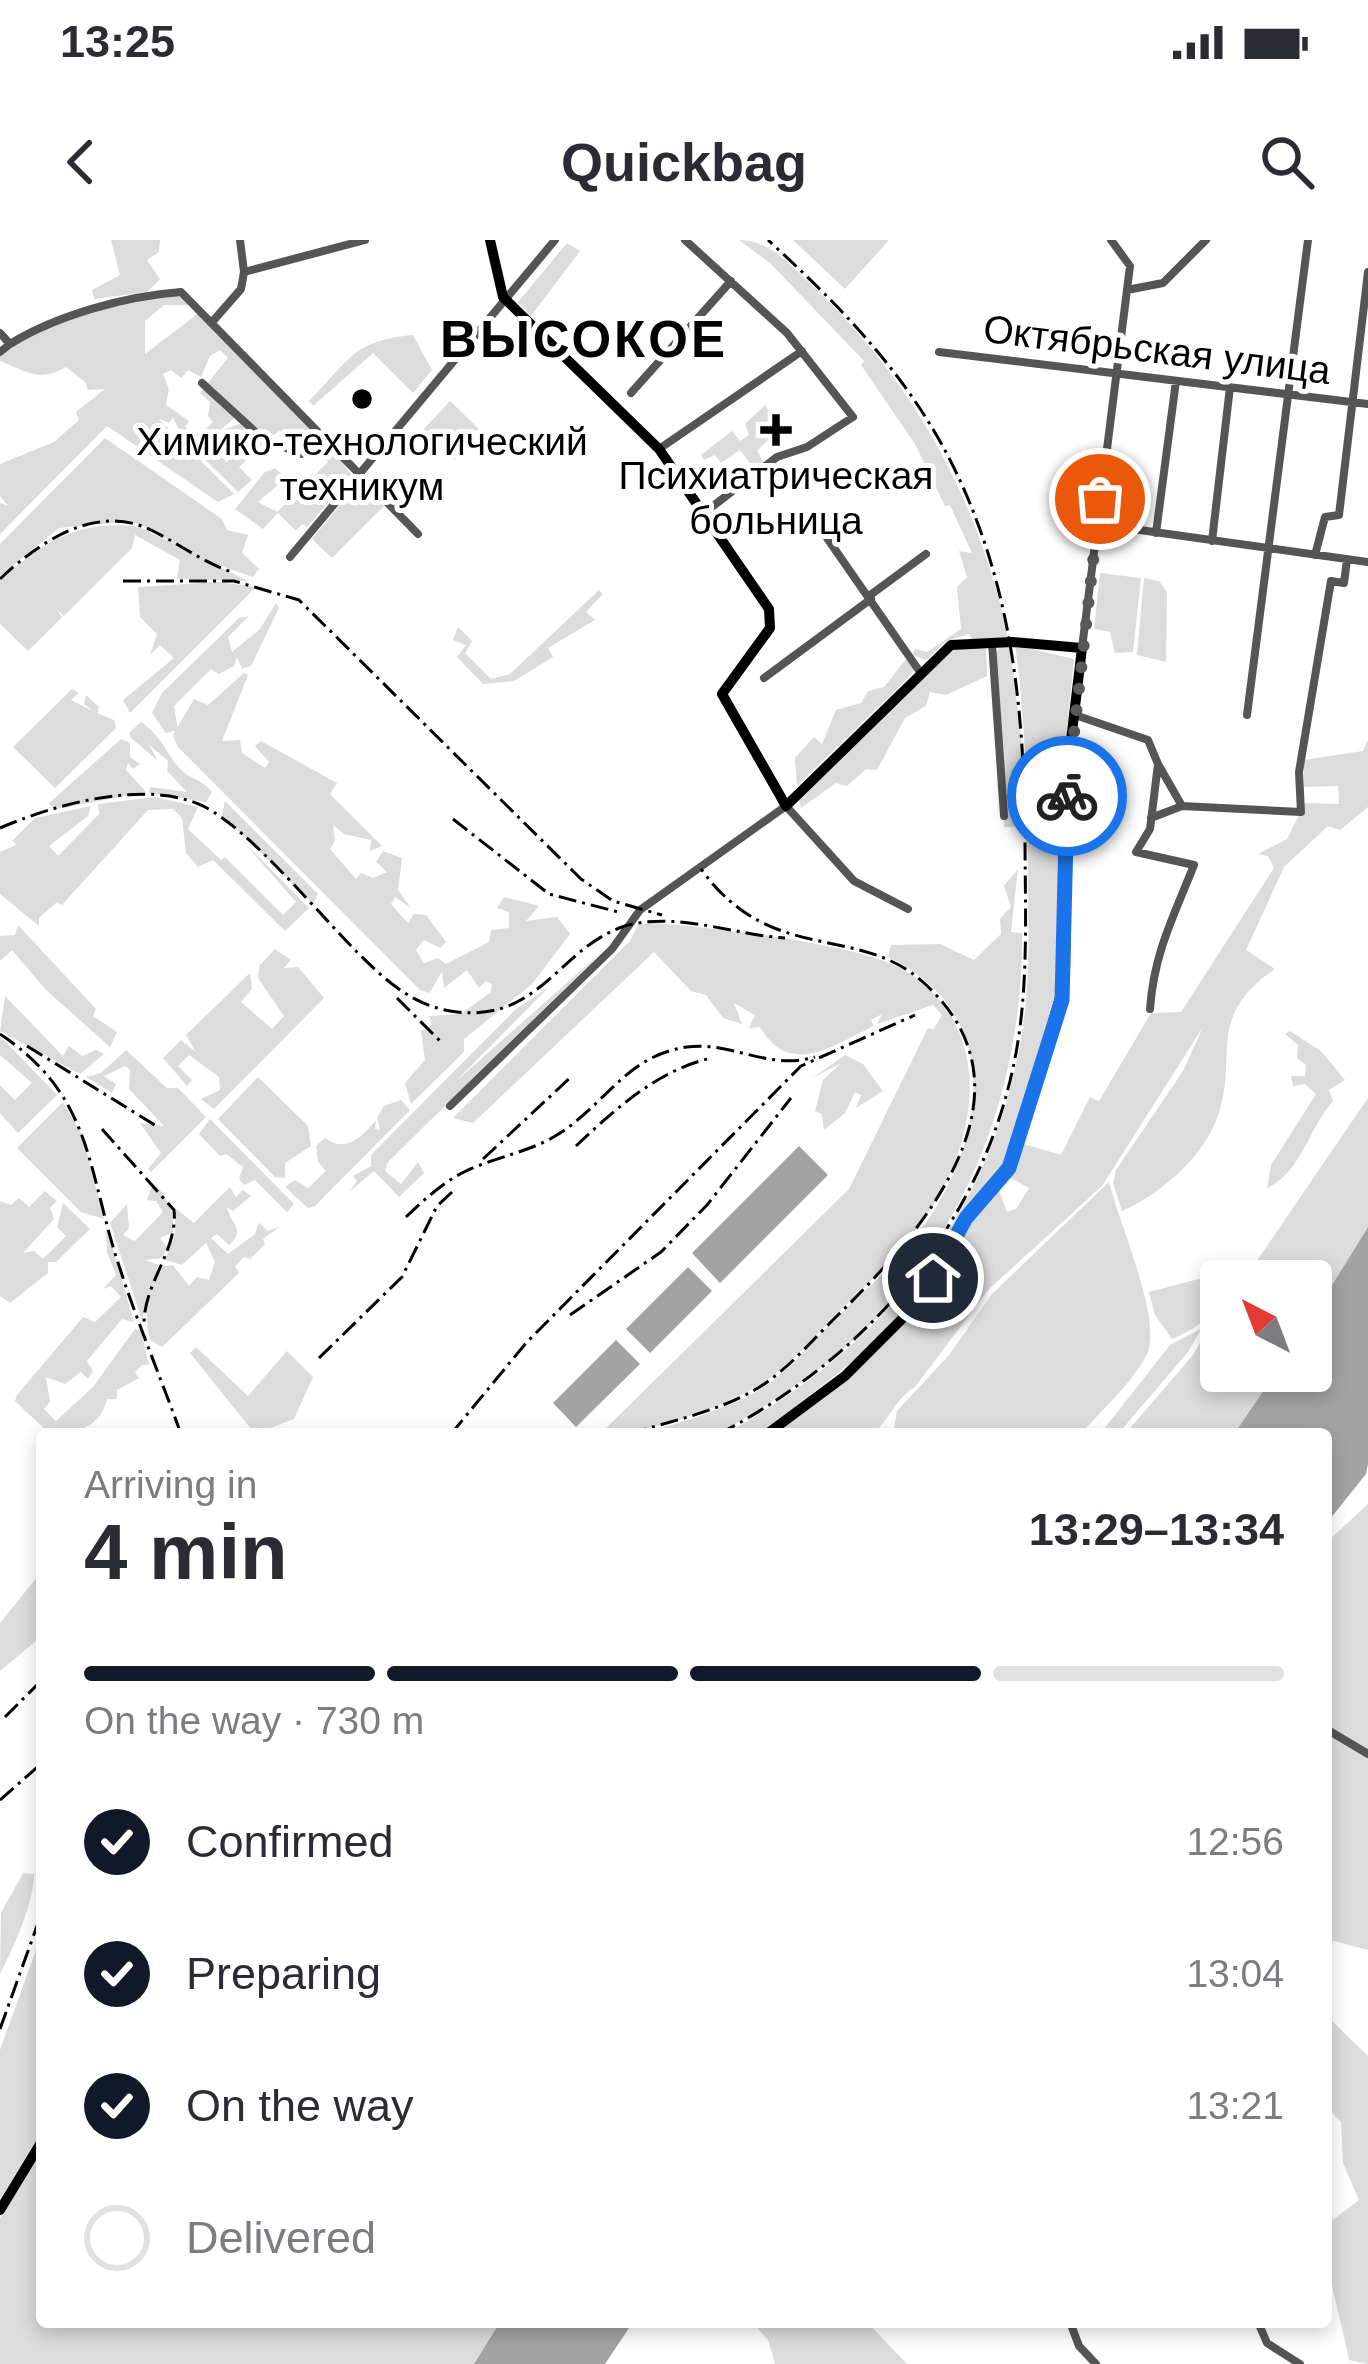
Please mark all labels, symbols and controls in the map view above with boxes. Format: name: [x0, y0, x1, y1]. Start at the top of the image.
text: 13:25: [60, 16, 175, 67]
icon: back: [48, 129, 114, 195]
icon: search: [1254, 129, 1320, 195]
text: Quickbag: [561, 132, 807, 192]
street label: Октябрьская улица: [981, 307, 1333, 392]
district label: ВЫСОКОЕ: [440, 311, 728, 368]
marker: Химико-технологический техникум: [349, 386, 375, 412]
marker: Психиатрическая больница: [760, 414, 792, 446]
place label: Химико-технологический техникум: [136, 420, 588, 508]
pin: [1049, 448, 1151, 550]
place label: Психиатрическая больница: [618, 454, 934, 542]
icon: bag: [1067, 466, 1133, 532]
courier: [1007, 736, 1127, 856]
icon: bike: [1034, 763, 1100, 829]
pin: [882, 1227, 984, 1329]
icon: home: [900, 1245, 966, 1311]
north arrow: [1200, 1260, 1332, 1392]
map controls: [1200, 1260, 1332, 1392]
text: Arriving in: [84, 1463, 257, 1506]
text: 13:29–13:34: [1029, 1504, 1284, 1555]
text: 4 min: [84, 1508, 288, 1596]
text: On the way · 730 m: [84, 1699, 424, 1742]
icon: check: [84, 1809, 150, 1875]
text: Confirmed: [186, 1816, 394, 1867]
text: 12:56: [1186, 1820, 1284, 1863]
icon: check: [84, 1941, 150, 2007]
text: Preparing: [186, 1948, 381, 1999]
text: 13:04: [1186, 1952, 1284, 1995]
icon: check: [84, 2073, 150, 2139]
text: On the way: [186, 2080, 414, 2131]
text: 13:21: [1186, 2084, 1284, 2127]
text: Delivered: [186, 2212, 376, 2263]

